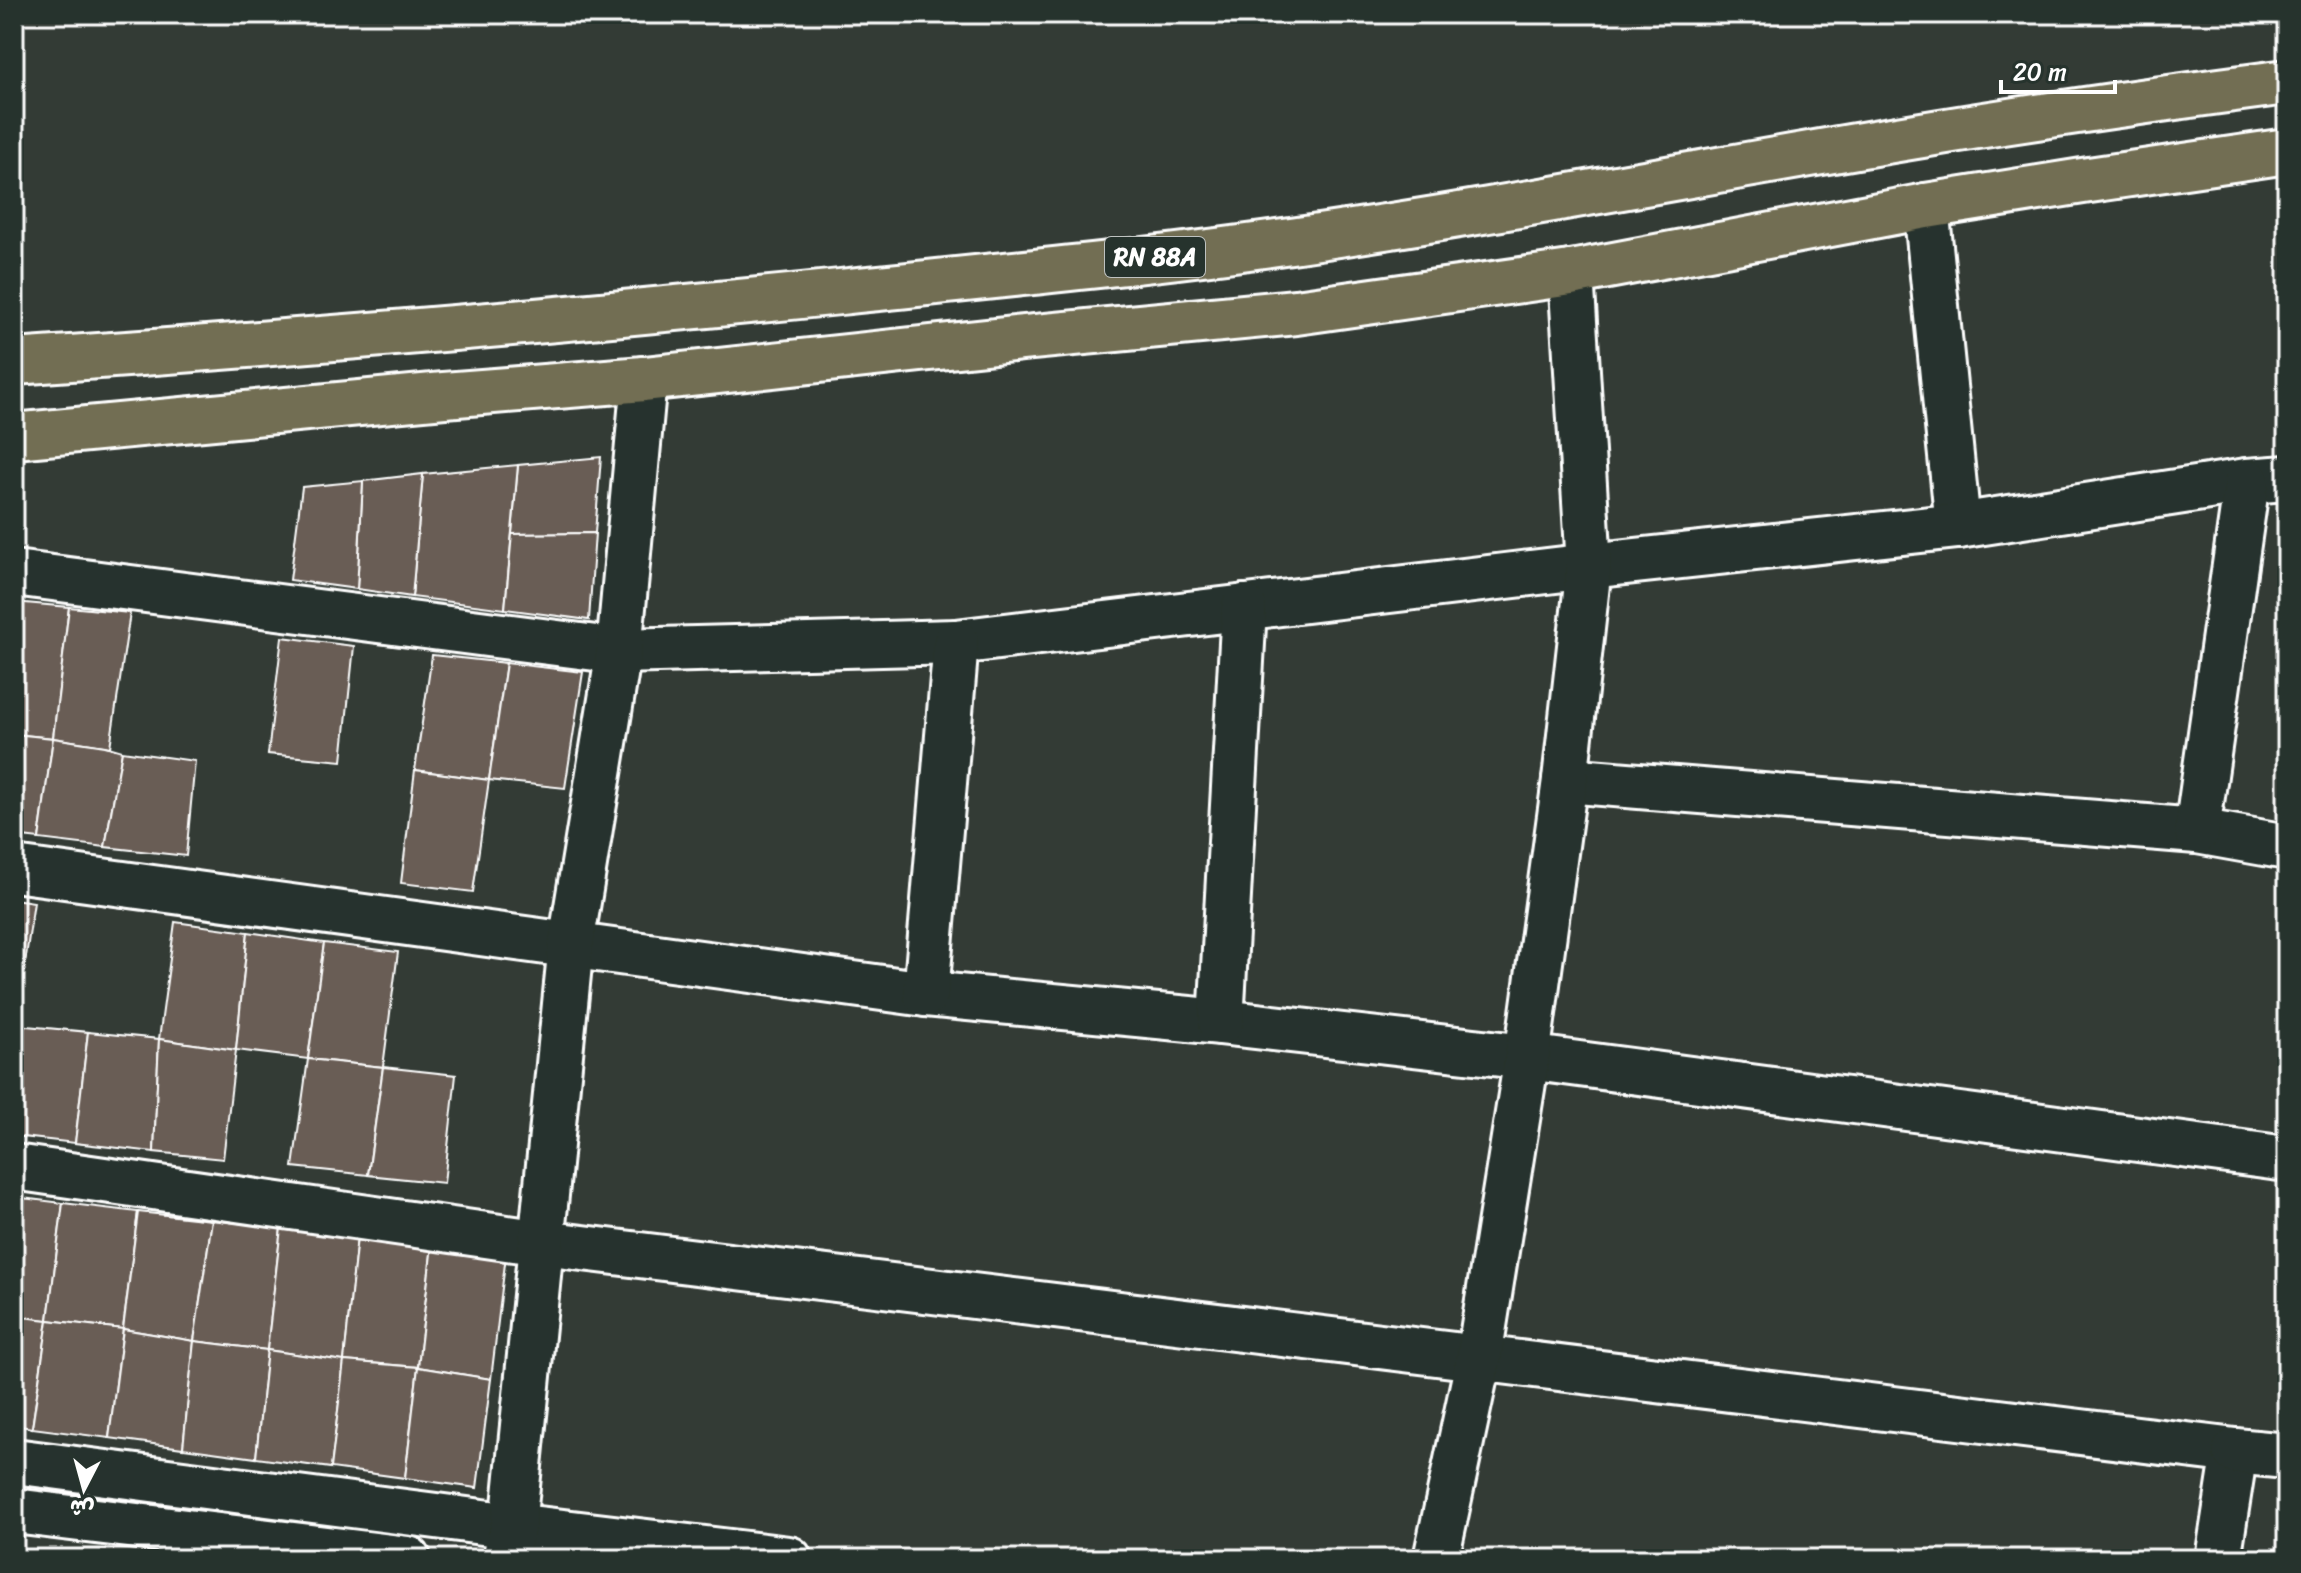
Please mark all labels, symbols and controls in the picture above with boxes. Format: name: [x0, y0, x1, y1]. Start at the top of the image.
scale bar: [2001, 44, 2115, 94]
text: 20 m: [2013, 51, 2067, 93]
road number: RN 88A: [1105, 237, 1205, 277]
north arrow: [44, 1449, 124, 1529]
text: ش: [68, 1488, 96, 1529]

